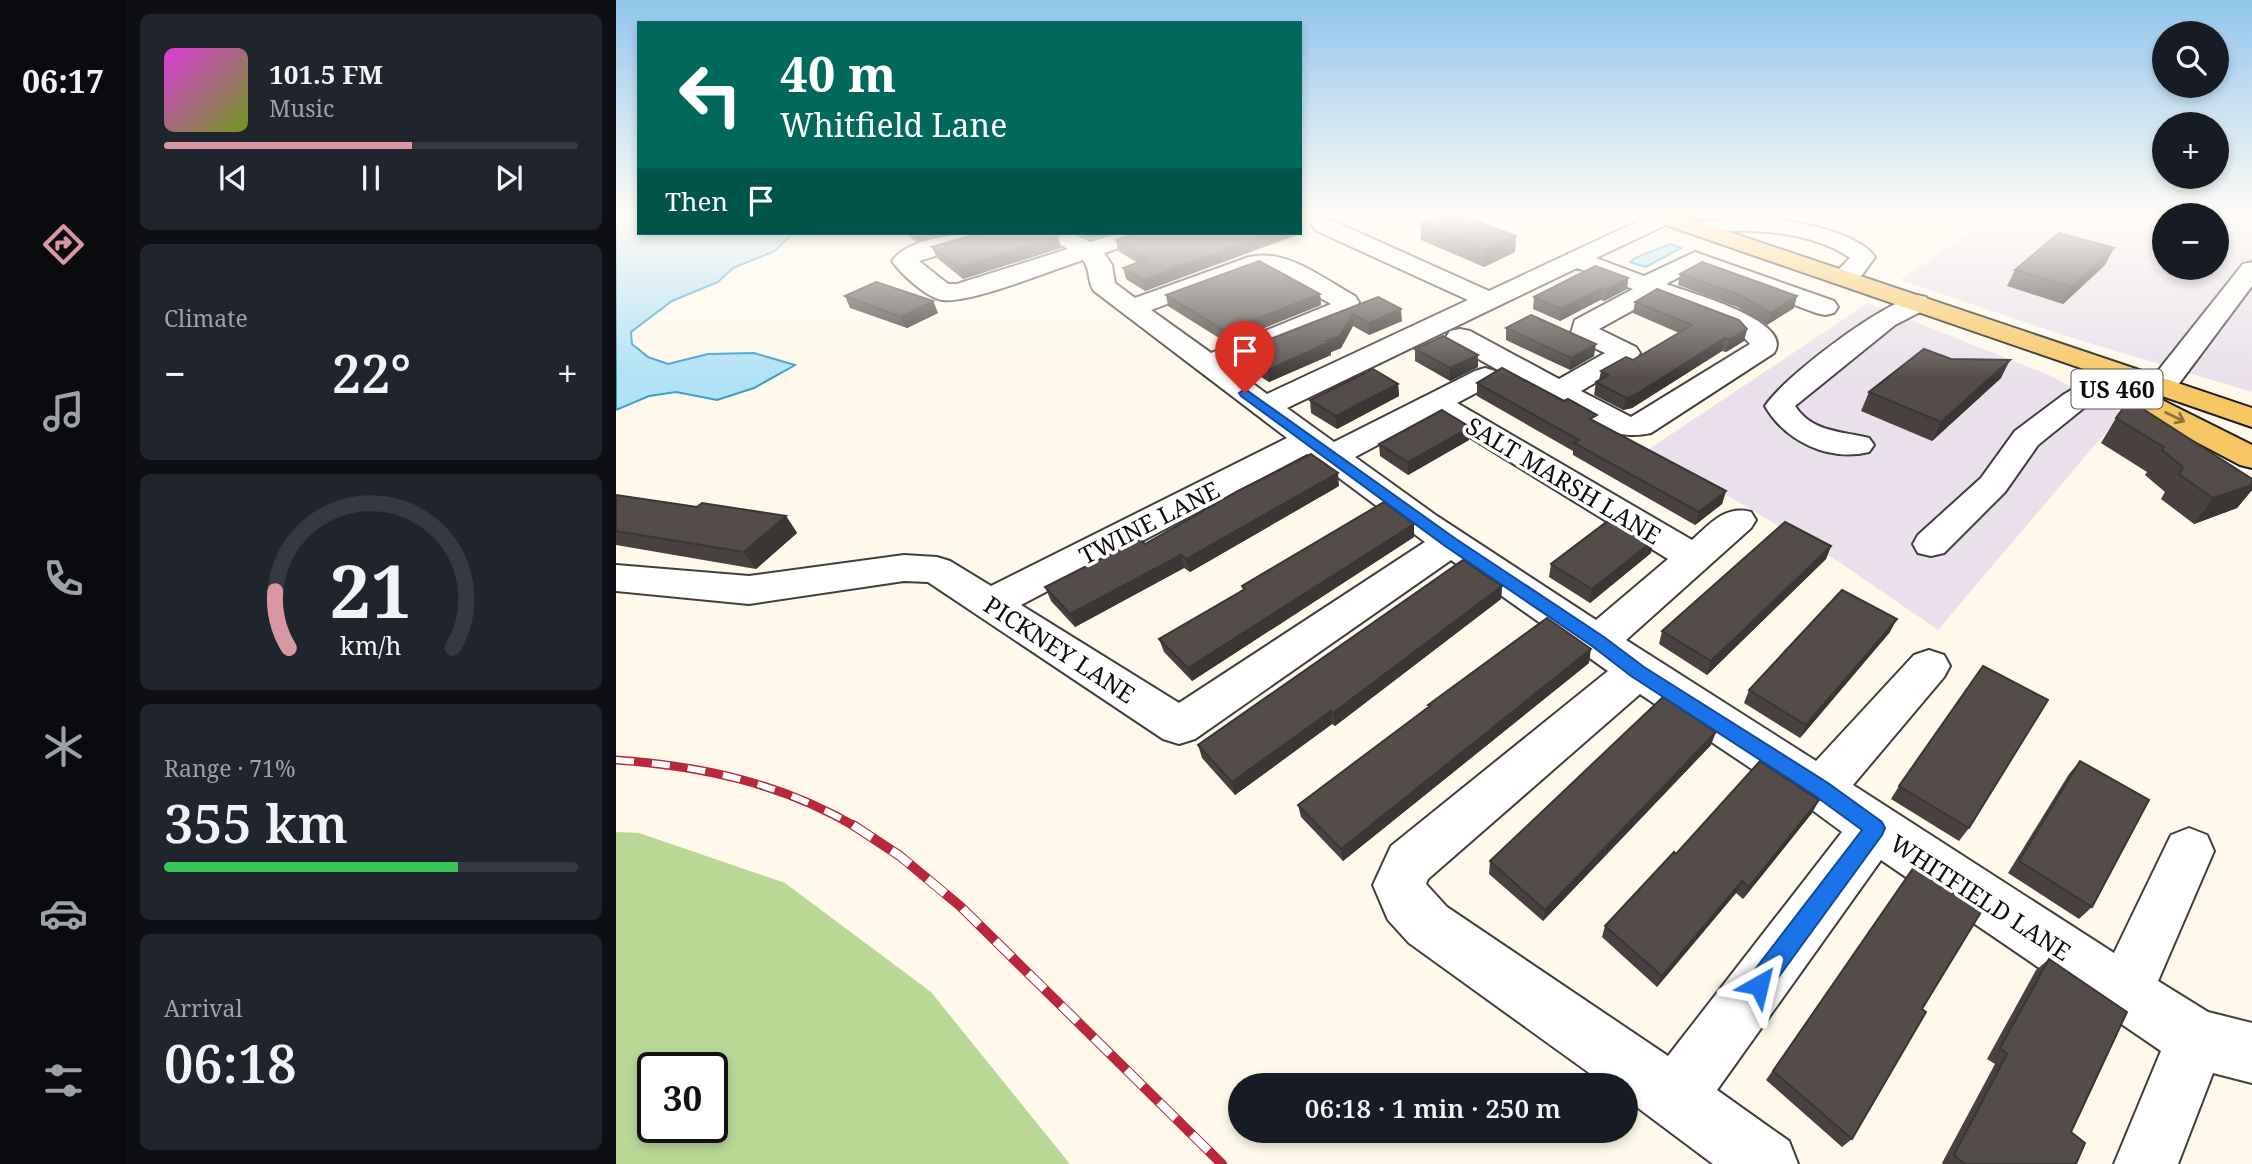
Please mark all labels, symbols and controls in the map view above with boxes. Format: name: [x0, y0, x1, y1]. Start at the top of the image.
map controls: [2152, 21, 2229, 280]
button: search: [2152, 21, 2229, 98]
text: 40 m: [780, 40, 896, 106]
icon: left: [665, 49, 756, 140]
text: 101.5 FM: [269, 56, 383, 92]
text: 06:17: [22, 59, 104, 102]
text: Music: [269, 92, 334, 124]
text: Whitfield Lane: [780, 103, 1007, 146]
button: +: [2152, 112, 2229, 189]
icon: previous: [214, 159, 252, 197]
icon: pause: [352, 159, 390, 197]
icon: next: [490, 159, 528, 197]
icon: arrive: [742, 182, 780, 220]
text: Then: [665, 183, 728, 219]
button: −: [2152, 203, 2229, 280]
icon: directions: [39, 220, 88, 269]
text: Climate: [164, 302, 248, 334]
pin: [1215, 321, 1275, 393]
icon: arrive: [1226, 332, 1264, 370]
text: 22°: [332, 337, 411, 408]
text: −: [164, 347, 186, 399]
text: +: [557, 347, 578, 399]
road number: US 460: [2072, 370, 2162, 408]
icon: music: [39, 387, 88, 436]
street label: SALT MARSH LANE: [1460, 409, 1668, 551]
one-way arrow: [2164, 411, 2184, 425]
street label: TWINE LANE: [1073, 473, 1225, 571]
text: 21: [330, 540, 412, 639]
icon: phone: [39, 554, 88, 603]
street label: PICKNEY LANE: [978, 588, 1142, 710]
text: km/h: [340, 628, 402, 662]
icon: climate: [39, 722, 88, 771]
text: Range · 71%: [164, 752, 296, 784]
text: 355 km: [164, 787, 348, 858]
street label: WHITFIELD LANE: [1884, 826, 2078, 968]
icon: car: [39, 889, 88, 938]
position arrow: [1722, 948, 1796, 1022]
text: Arrival: [164, 992, 243, 1024]
text: 06:18: [164, 1027, 297, 1098]
speed limit sign: 30: [637, 1052, 728, 1143]
icon: filters: [39, 1056, 88, 1105]
text: 06:18 · 1 min · 250 m: [1305, 1090, 1561, 1126]

